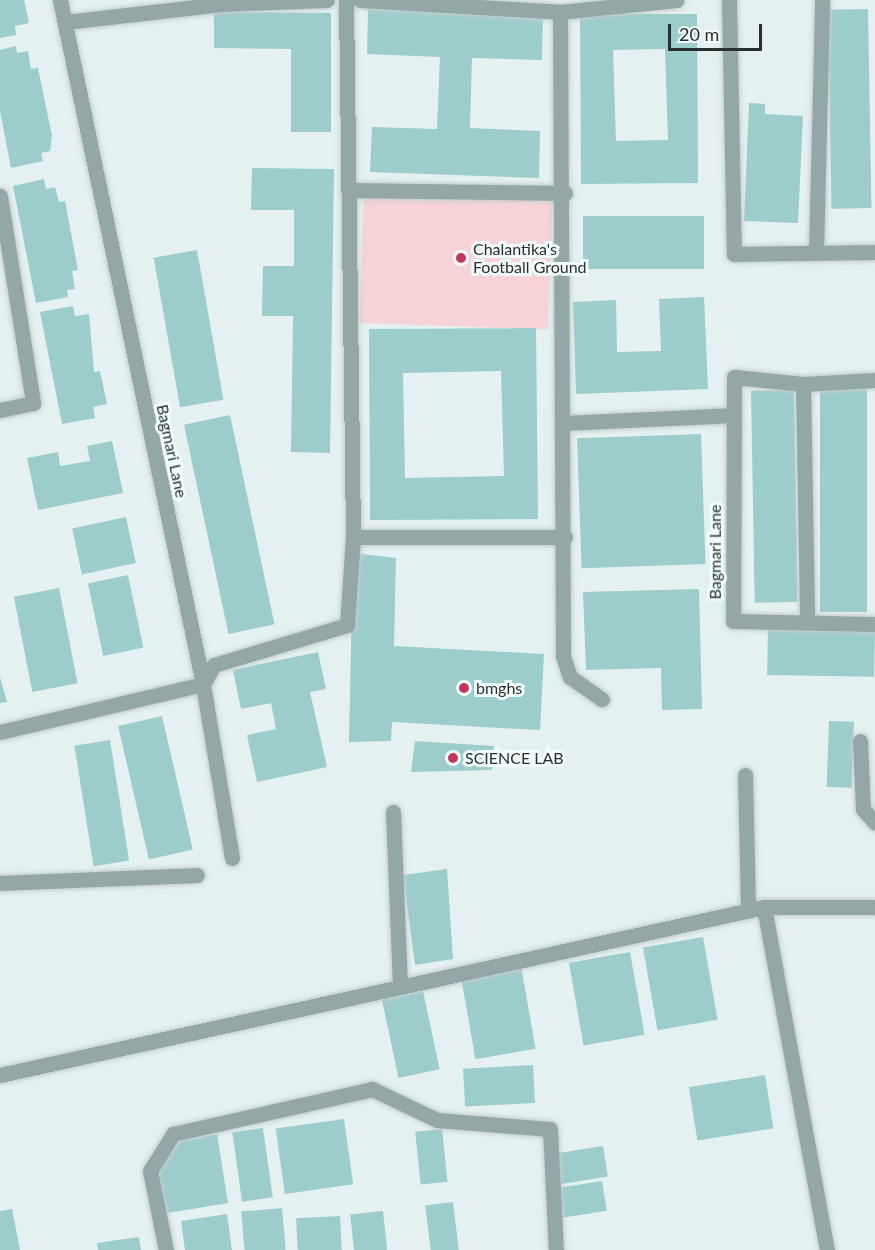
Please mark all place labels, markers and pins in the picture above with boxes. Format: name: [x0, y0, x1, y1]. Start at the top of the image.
place label: Chalantika's Football Ground: [473, 239, 587, 277]
marker: Chalantika's Football Ground: [454, 251, 468, 265]
place label: bmghs: [476, 678, 522, 698]
marker: bmghs: [457, 681, 471, 695]
place label: SCIENCE LAB: [465, 748, 564, 768]
marker: SCIENCE LAB: [446, 751, 460, 765]

